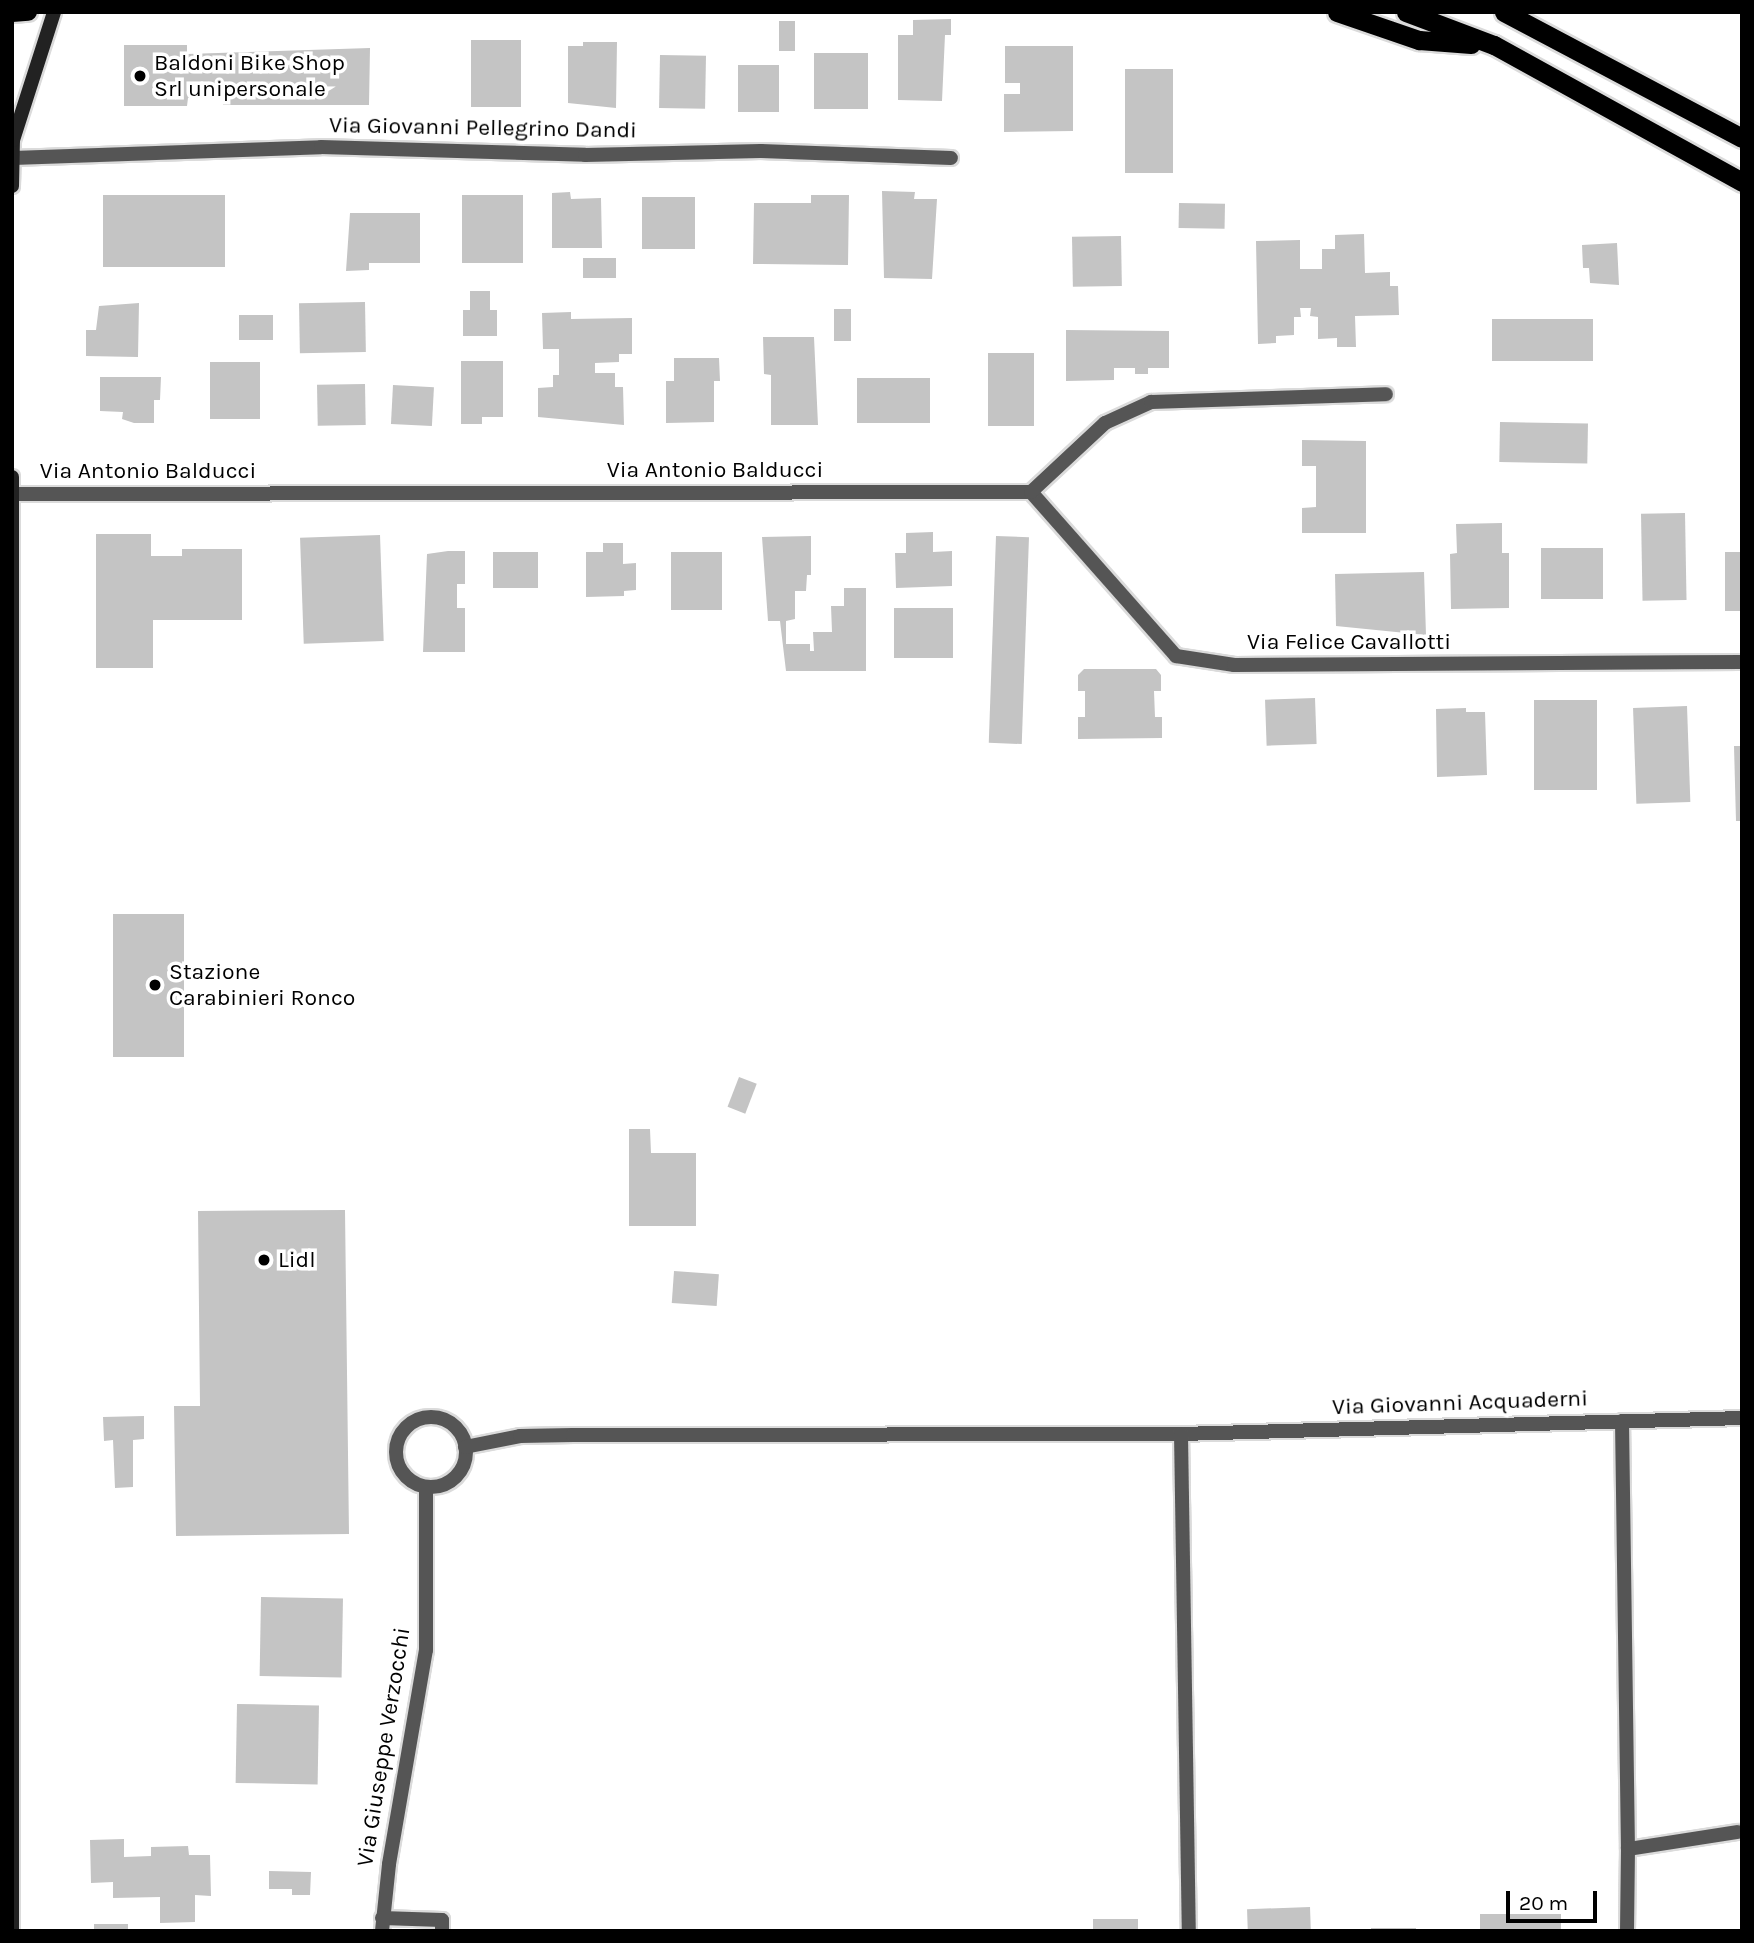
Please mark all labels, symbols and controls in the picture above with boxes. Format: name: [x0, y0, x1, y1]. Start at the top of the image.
place label: Baldoni Bike Shop Srl unipersonale: [154, 49, 345, 103]
marker: Baldoni Bike Shop Srl unipersonale: [132, 68, 148, 84]
street label: Via Giovanni Pellegrino Dandi: [329, 112, 637, 144]
street label: Via Antonio Balducci: [607, 456, 823, 484]
street label: Via Antonio Balducci: [40, 457, 256, 485]
street label: Via Felice Cavallotti: [1247, 628, 1451, 656]
place label: Stazione Carabinieri Ronco: [169, 958, 355, 1012]
marker: Stazione Carabinieri Ronco: [147, 977, 163, 993]
place label: Lidl: [278, 1246, 316, 1274]
marker: Lidl: [256, 1252, 272, 1268]
street label: Via Giovanni Acquaderni: [1332, 1385, 1588, 1421]
street label: Via Giuseppe Verzocchi: [351, 1625, 417, 1869]
scale bar: [1509, 1876, 1600, 1920]
text: 20 m: [1519, 1891, 1568, 1915]

